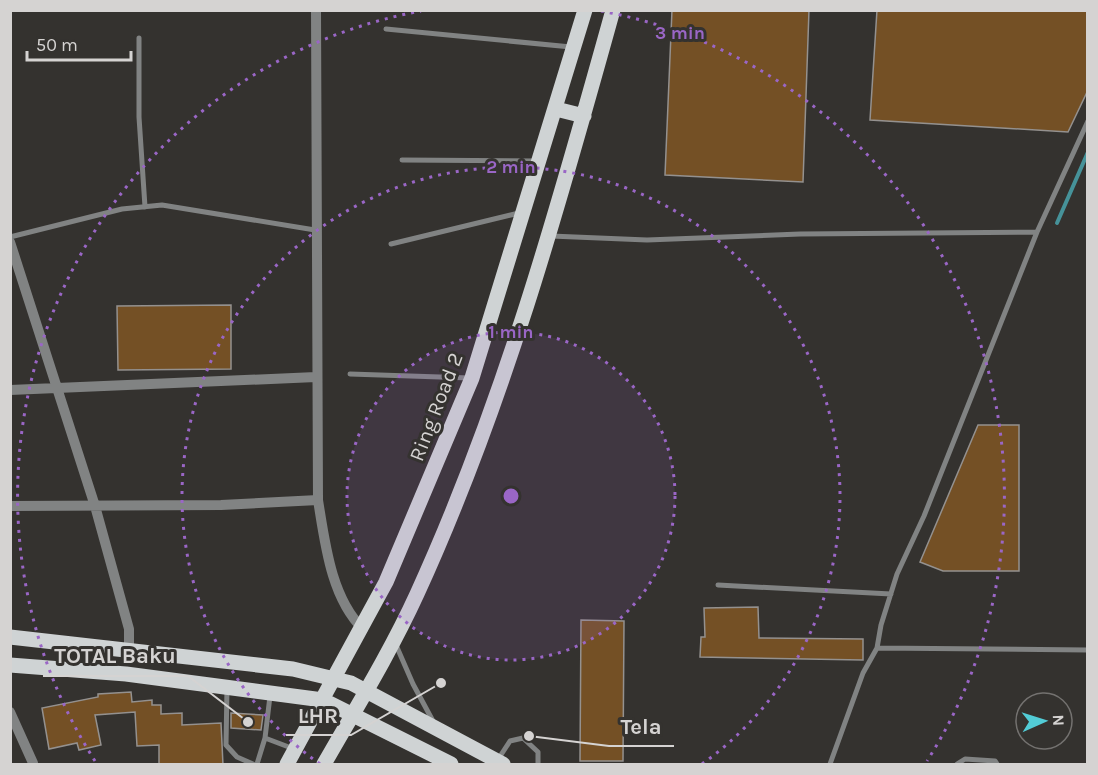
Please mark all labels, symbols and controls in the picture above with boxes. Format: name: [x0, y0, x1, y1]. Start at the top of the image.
text: 3 min: [655, 22, 705, 44]
scale bar: [27, 24, 130, 62]
text: 50 m: [36, 34, 78, 56]
text: 2 min: [486, 156, 536, 178]
text: 1 min: [488, 321, 534, 343]
street label: Ring Road 2: [404, 349, 468, 465]
centre of rings: [501, 486, 521, 506]
callout: TOTAL Baku: [43, 636, 188, 676]
text: TOTAL Baku: [54, 643, 176, 669]
north arrow: [1014, 691, 1074, 751]
callout: LHR: [286, 695, 351, 735]
text: LHR: [298, 703, 338, 729]
callout: Tela: [609, 706, 674, 746]
text: Tela: [620, 714, 662, 740]
text: N: [1049, 714, 1068, 726]

